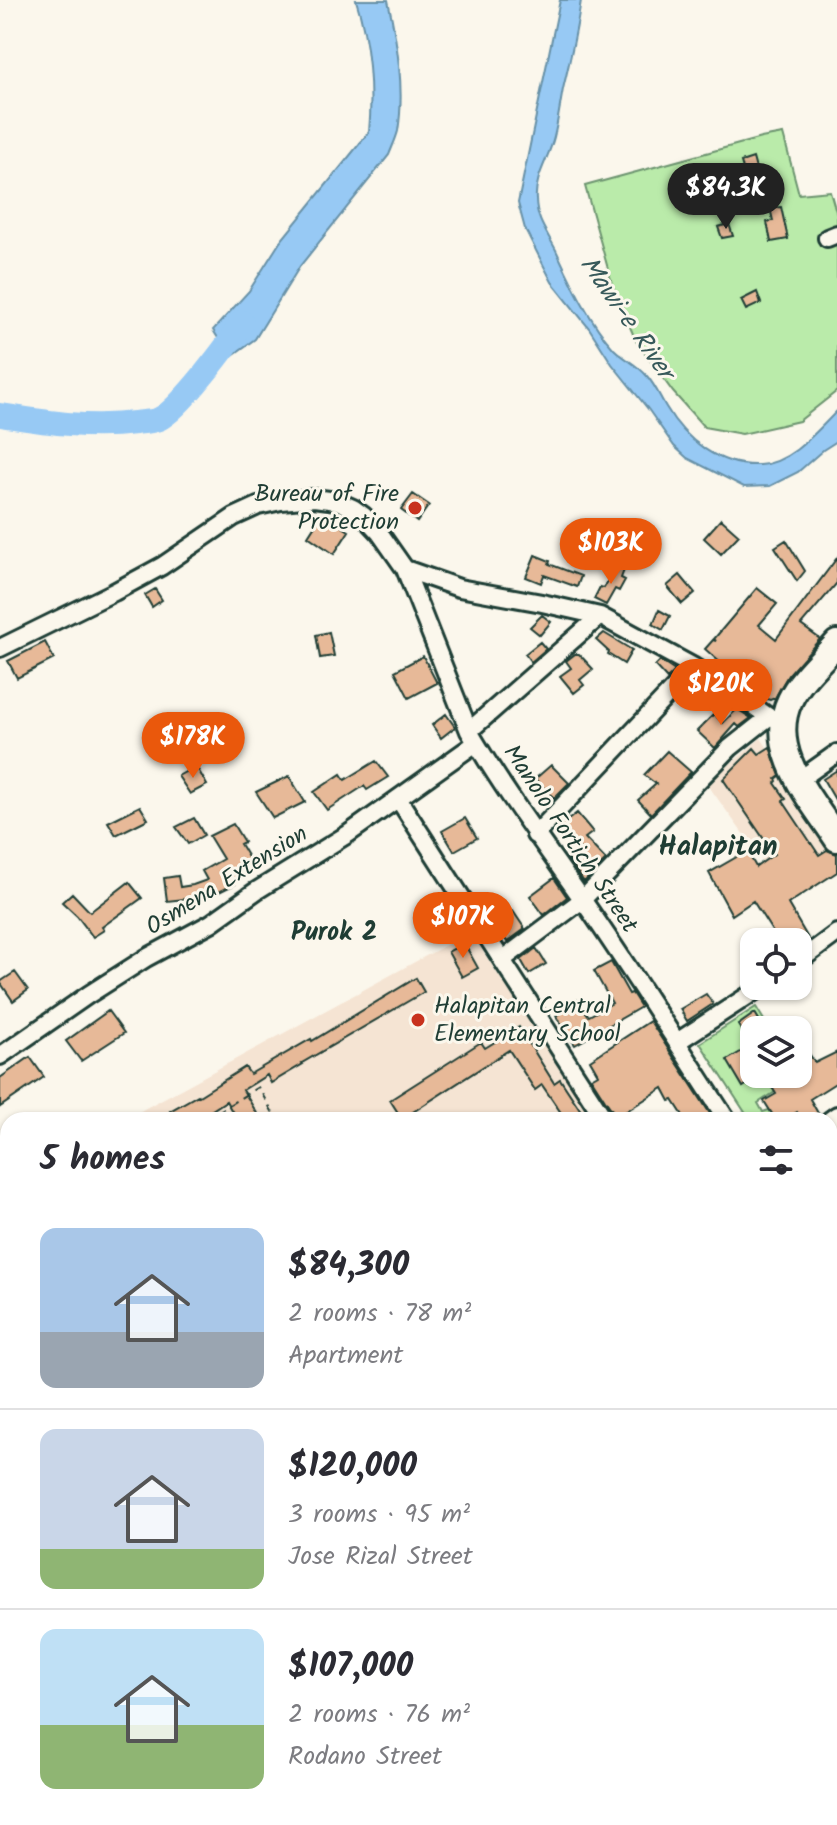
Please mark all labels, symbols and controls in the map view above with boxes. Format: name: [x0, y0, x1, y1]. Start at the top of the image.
pin: $84.3K: [661, 163, 791, 231]
text: $84.3K: [686, 168, 766, 210]
water label: Mawi-e River: [568, 247, 687, 393]
place label: Bureau of Fire Protection: [254, 475, 399, 542]
marker: Bureau of Fire Protection: [406, 499, 424, 517]
pin: $103K: [555, 518, 667, 586]
text: $103K: [578, 523, 644, 565]
pin: $120K: [665, 659, 777, 727]
text: $120K: [687, 664, 755, 706]
pin: $178K: [137, 712, 249, 780]
text: $178K: [160, 717, 226, 759]
street label: Manolo Fortich Street: [492, 737, 648, 942]
street label: Osmena Extension: [138, 815, 316, 947]
district label: Halapitan: [658, 825, 778, 870]
pin: $107K: [407, 892, 519, 960]
text: $107K: [431, 897, 495, 939]
district label: Purok 2: [291, 912, 377, 954]
map controls: [740, 928, 812, 1088]
button: locate: [740, 928, 812, 1000]
place label: Halapitan Central Elementary School: [434, 987, 621, 1054]
marker: Halapitan Central Elementary School: [409, 1011, 427, 1029]
button: layers: [740, 1016, 812, 1088]
text: 5 homes: [40, 1133, 165, 1187]
icon: filters: [754, 1138, 798, 1182]
text: $84,300: [288, 1239, 409, 1293]
icon: home: [104, 1260, 200, 1356]
text: 2 rooms · 78 m²: [288, 1293, 471, 1335]
text: Apartment: [288, 1335, 403, 1377]
text: $120,000: [288, 1440, 417, 1494]
icon: home: [104, 1461, 200, 1557]
text: 3 rooms · 95 m²: [288, 1494, 470, 1536]
text: Jose Rizal Street: [288, 1536, 473, 1578]
text: $107,000: [288, 1640, 413, 1694]
icon: home: [104, 1661, 200, 1757]
text: 2 rooms · 76 m²: [288, 1694, 470, 1736]
text: Rodano Street: [288, 1736, 442, 1778]

